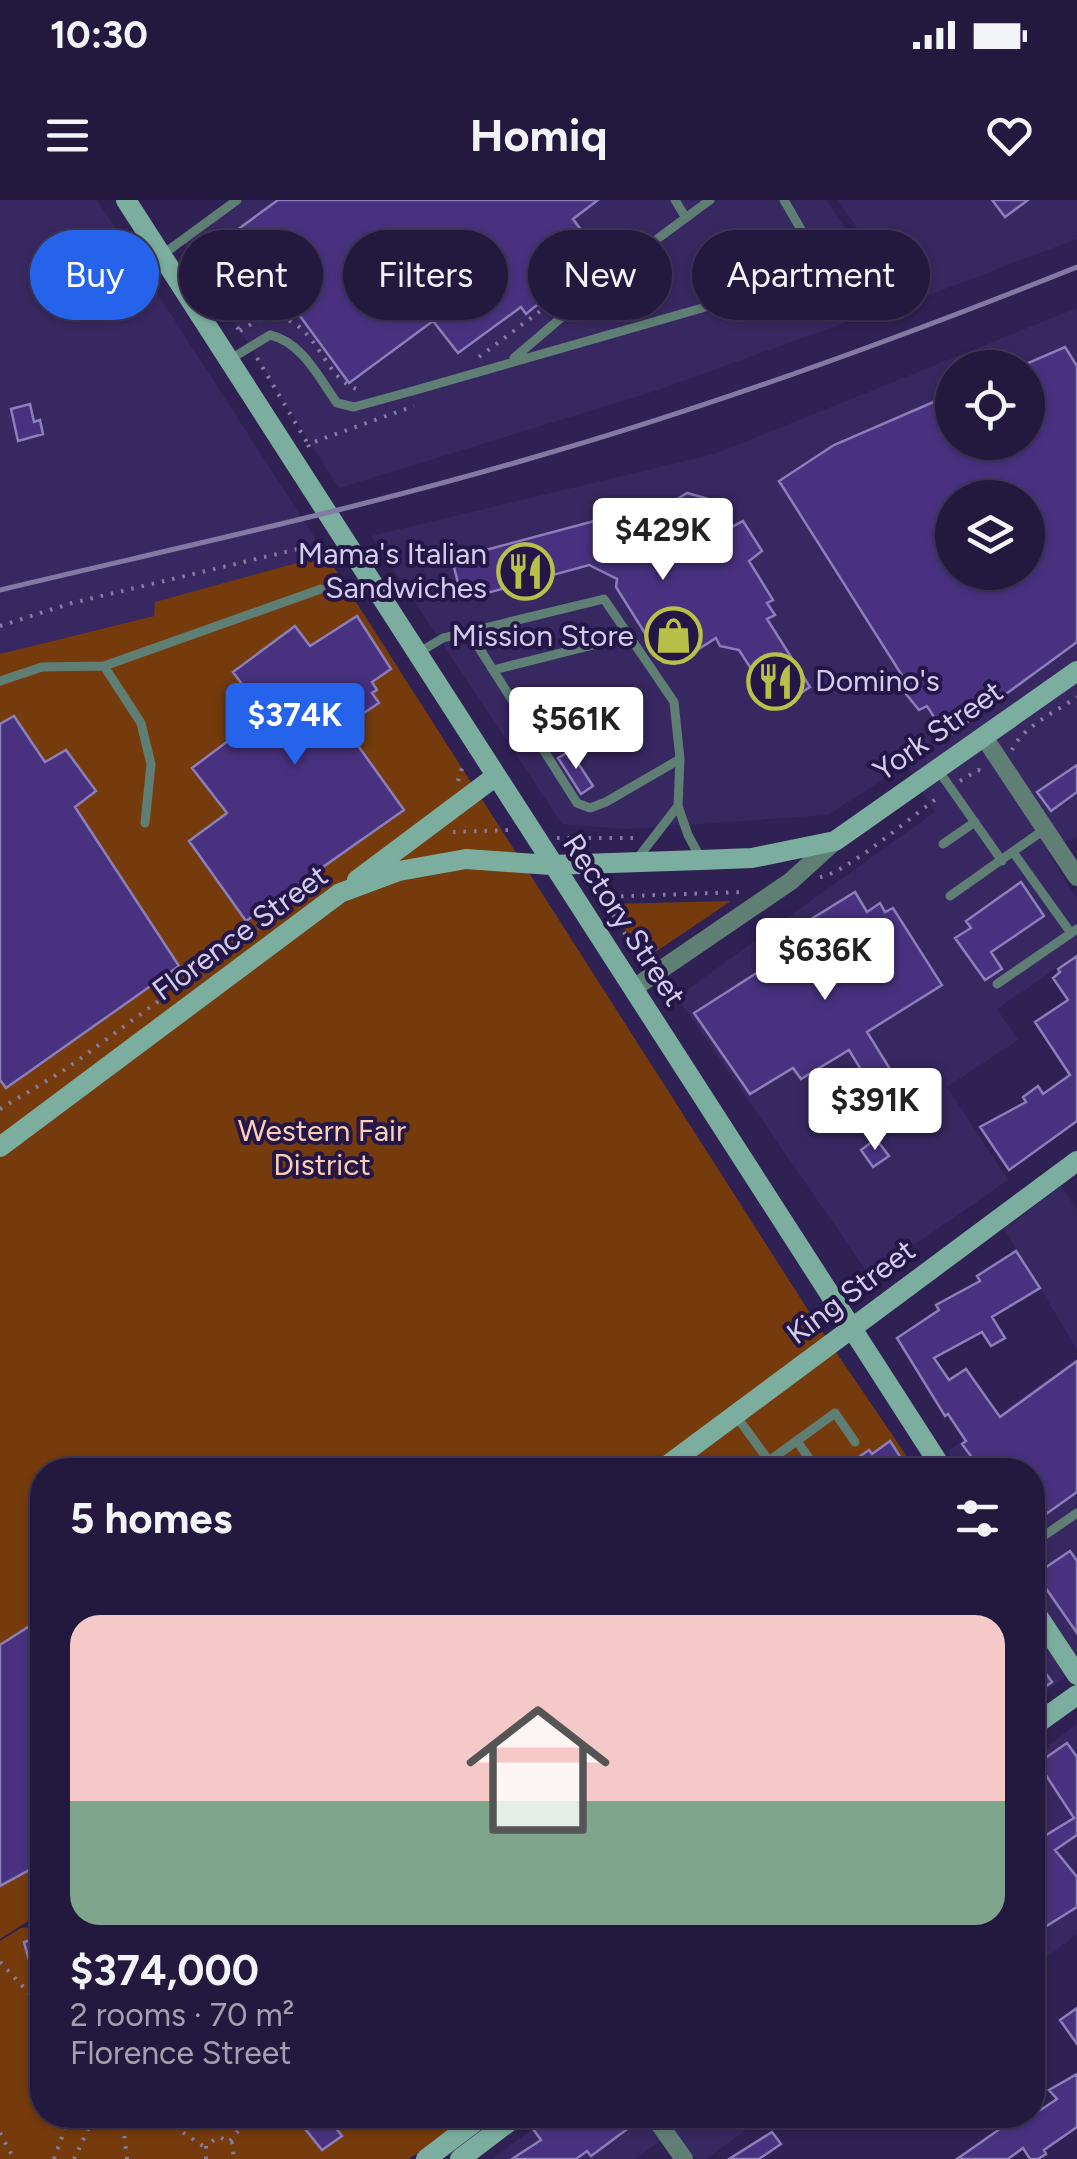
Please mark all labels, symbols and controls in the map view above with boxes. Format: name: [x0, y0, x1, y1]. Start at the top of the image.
text: 10:30: [50, 12, 148, 58]
icon: menu: [40, 108, 95, 163]
text: Homiq: [470, 108, 607, 162]
icon: heart: [982, 108, 1037, 163]
chip: Buy: [30, 230, 159, 320]
chip: Rent: [179, 230, 323, 320]
chip: Filters: [343, 230, 508, 320]
chip: New: [528, 230, 672, 320]
chip: Apartment: [692, 230, 930, 320]
map controls: [935, 350, 1045, 590]
button: locate: [935, 350, 1045, 460]
button: layers: [935, 480, 1045, 590]
pin: $429K: [593, 498, 733, 583]
text: $429K: [615, 511, 711, 549]
place label: Mama's Italian Sandwiches: [298, 535, 487, 606]
restaurant icon: Mama's Italian Sandwiches: [496, 541, 556, 601]
shop icon: Mission Store: [643, 606, 703, 666]
place label: Mission Store: [452, 617, 634, 654]
restaurant icon: Domino's: [746, 651, 806, 711]
place label: Domino's: [815, 662, 940, 699]
street label: York Street: [866, 672, 1010, 789]
pin: $374K: [225, 683, 365, 768]
pin: $561K: [506, 687, 646, 772]
text: $374K: [248, 696, 342, 734]
text: $561K: [531, 700, 621, 738]
street label: Rectory Street: [555, 827, 694, 1013]
street label: Florence Street: [145, 857, 335, 1009]
pin: $636K: [755, 918, 895, 1003]
text: $636K: [778, 931, 872, 969]
pin: $391K: [805, 1068, 945, 1153]
text: $391K: [831, 1081, 919, 1119]
park label: Western Fair District: [238, 1112, 406, 1183]
street label: King Street: [779, 1231, 922, 1352]
icon: filters: [950, 1491, 1005, 1546]
text: 5 homes: [70, 1493, 232, 1544]
icon: home: [448, 1680, 628, 1860]
text: $374,000: [70, 1945, 259, 1996]
text: 2 rooms · 70 m²: [70, 1996, 294, 2034]
text: Florence Street: [70, 2034, 291, 2072]

